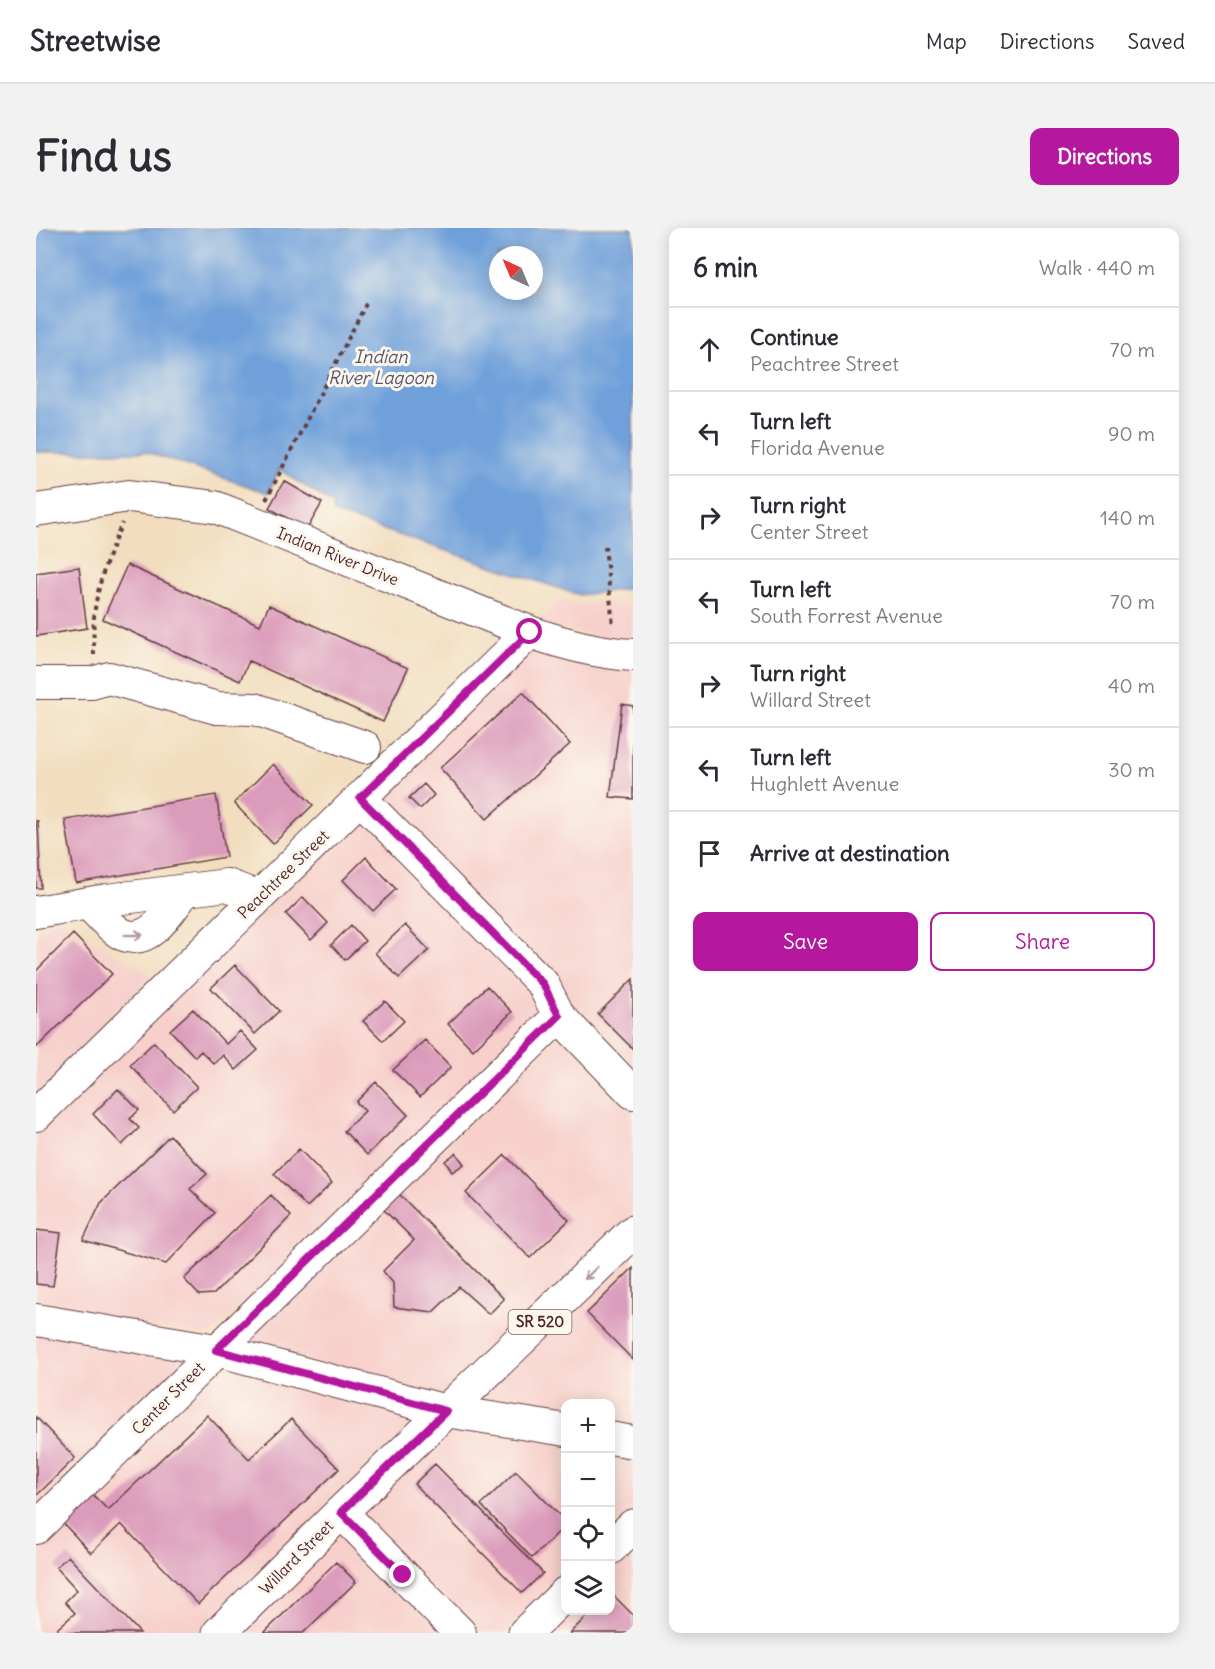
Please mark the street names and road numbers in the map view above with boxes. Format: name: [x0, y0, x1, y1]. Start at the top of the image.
street label: Indian River Drive: [274, 522, 402, 590]
street label: Peachtree Street: [233, 825, 333, 923]
road number: SR 520: [508, 1310, 572, 1334]
street label: Center Street: [127, 1357, 209, 1439]
street label: Willard Street: [255, 1515, 338, 1598]

